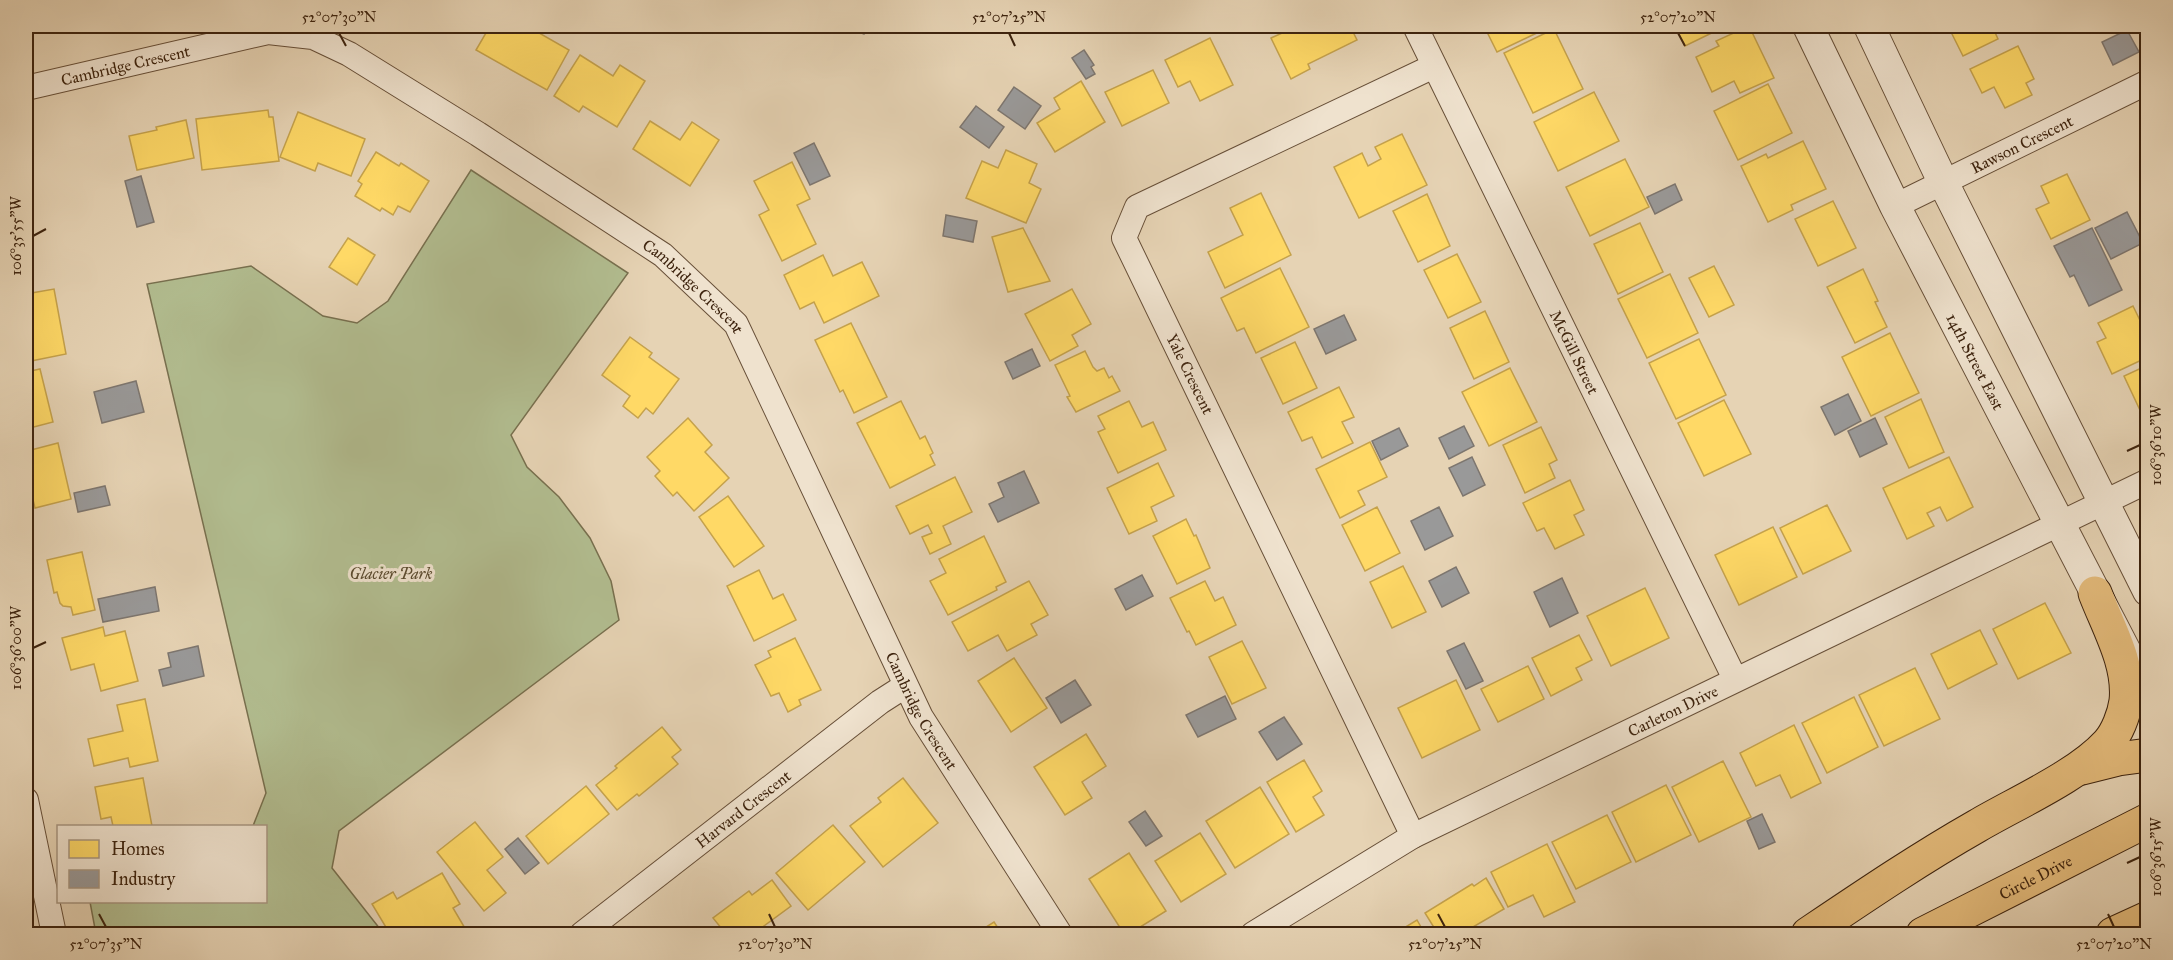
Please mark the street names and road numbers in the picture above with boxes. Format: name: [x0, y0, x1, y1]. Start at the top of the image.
street label: Cambridge Crescent: [59, 41, 192, 89]
street label: Rawson Crescent: [1967, 111, 2076, 177]
street label: Cambridge Crescent: [639, 235, 749, 337]
street label: McGill Street: [1546, 307, 1603, 397]
street label: 14th Street East: [1943, 310, 2009, 413]
street label: Yale Crescent: [1162, 331, 1218, 418]
street label: Cambridge Crescent: [882, 649, 962, 774]
street label: Carleton Drive: [1625, 681, 1721, 740]
street label: Harvard Crescent: [692, 765, 795, 852]
street label: Circle Drive: [1996, 850, 2075, 903]

